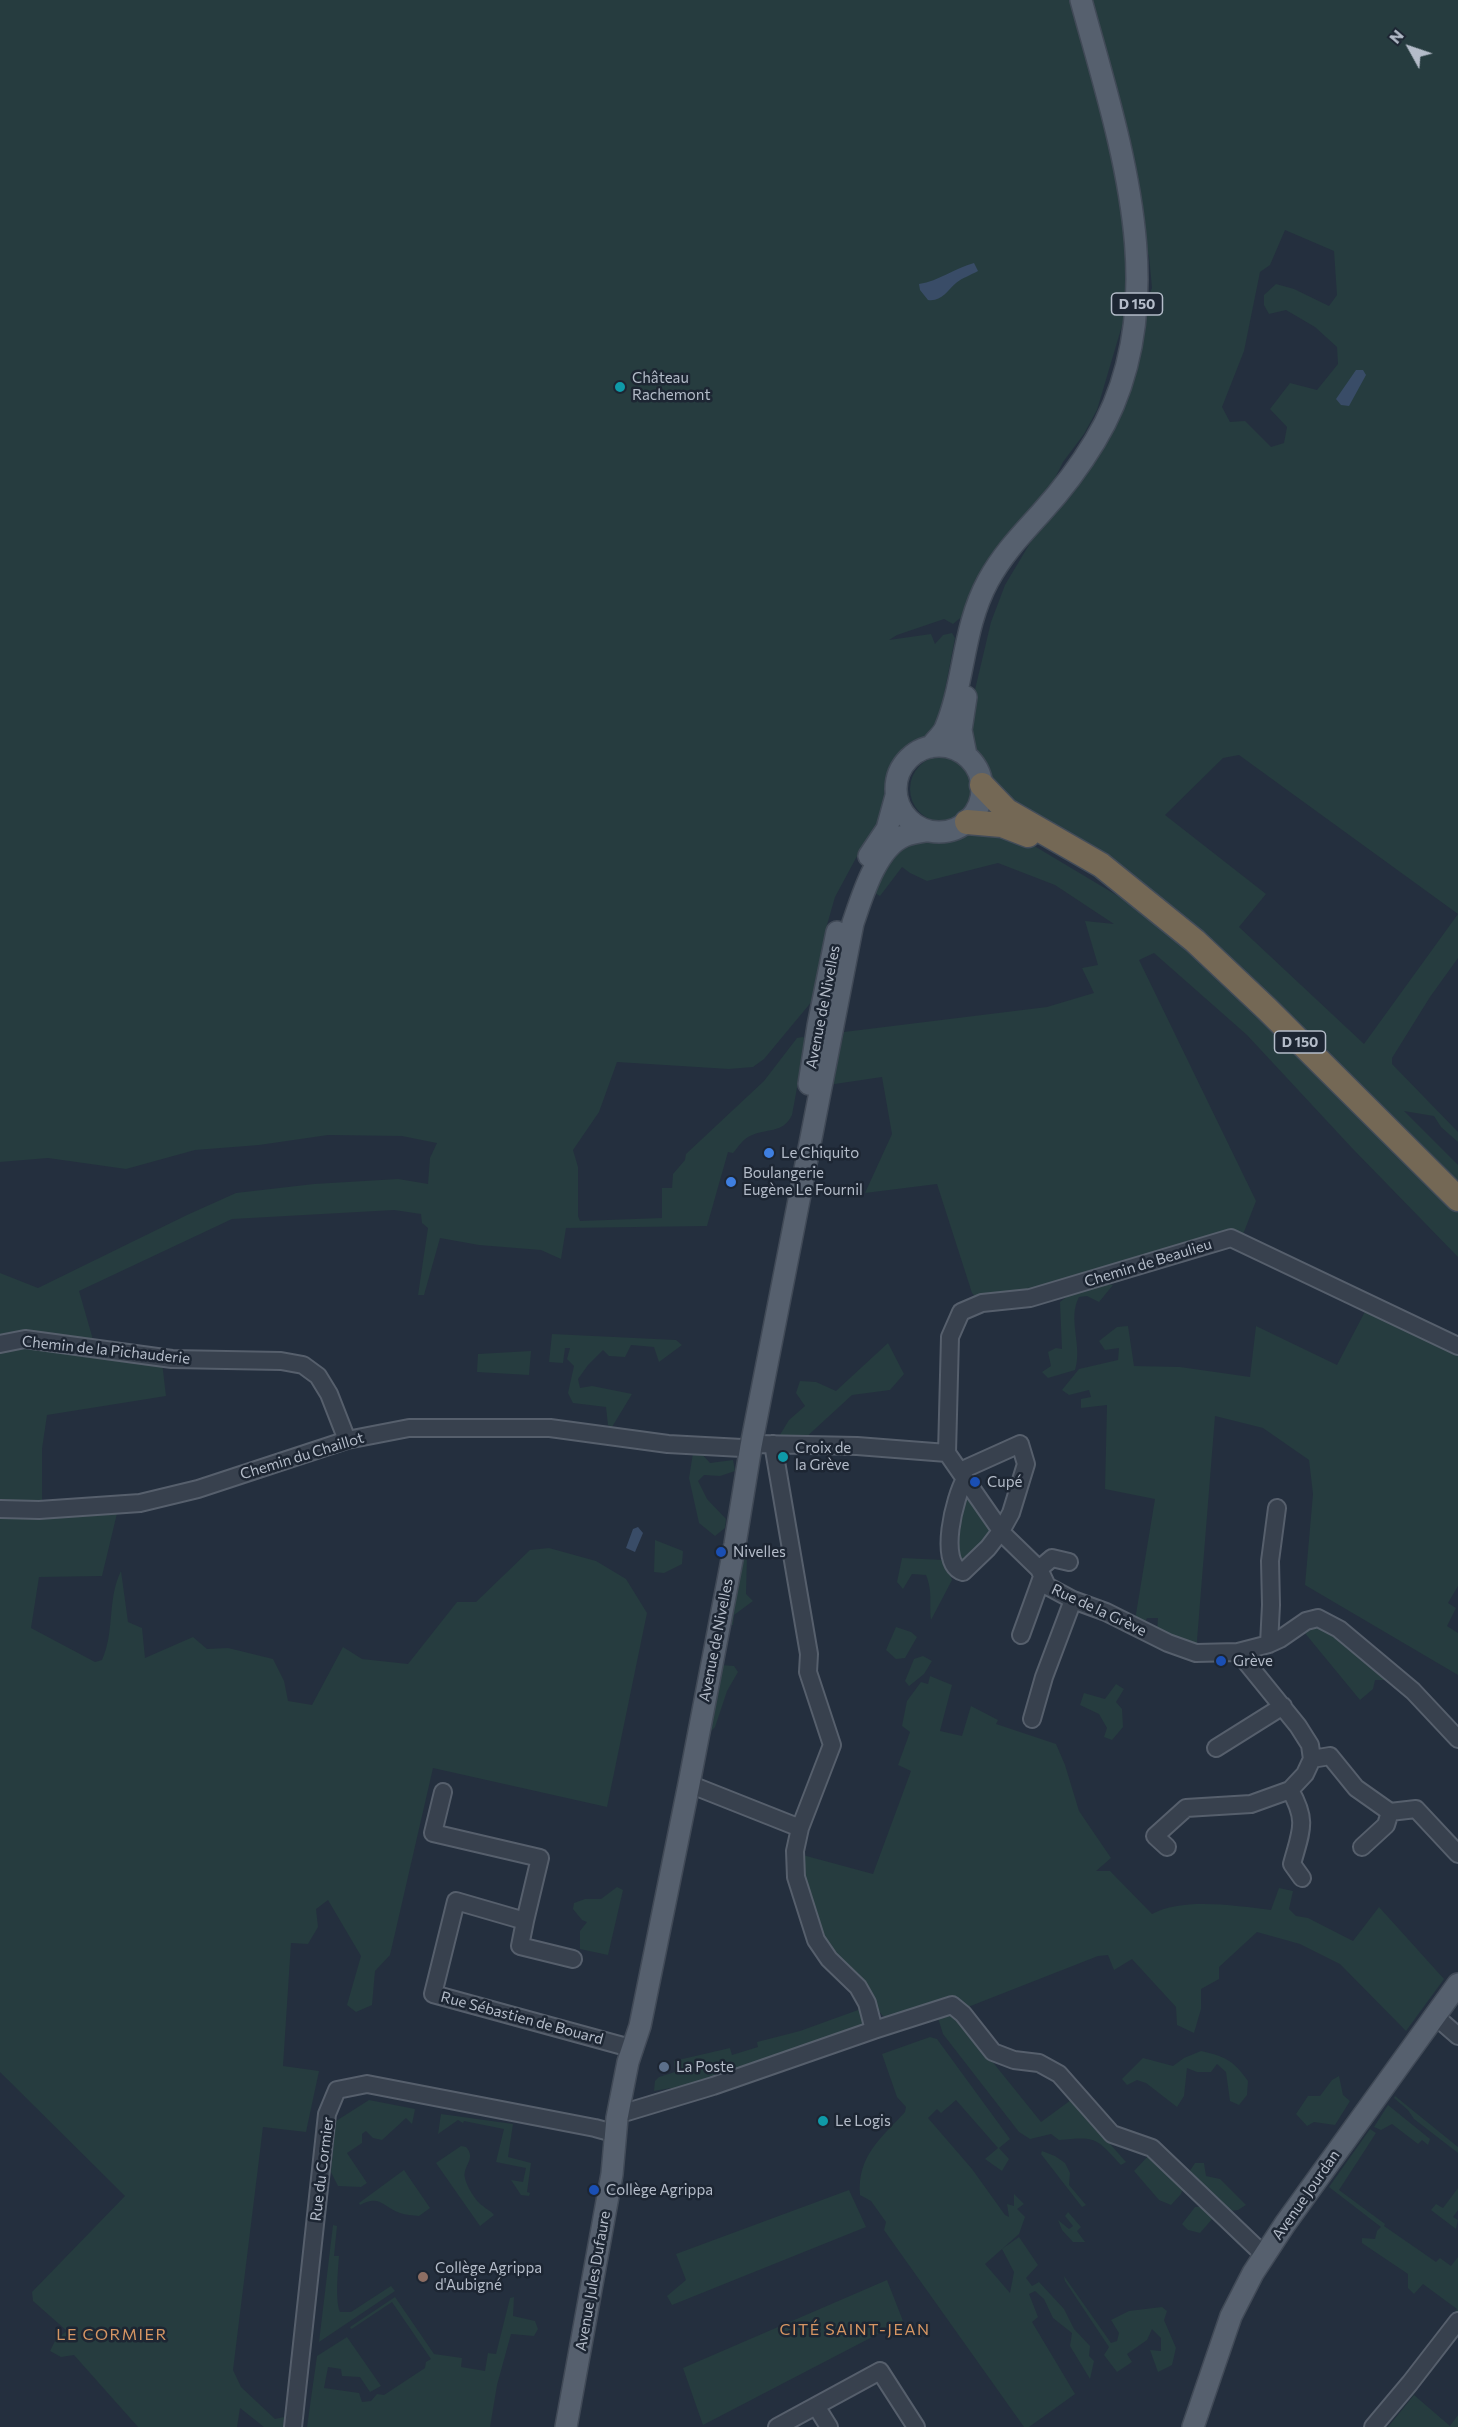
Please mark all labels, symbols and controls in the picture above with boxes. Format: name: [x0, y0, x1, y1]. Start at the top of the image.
north arrow: [1380, 18, 1440, 78]
text: N: [1385, 25, 1407, 47]
road number: D 150: [1112, 293, 1162, 315]
place label: Château Rachemont: [632, 369, 711, 404]
marker: Château Rachemont: [613, 380, 627, 394]
street label: Avenue de Nivelles: [802, 944, 844, 1070]
road number: D 150: [1274, 1031, 1326, 1053]
place label: Le Chiquito: [781, 1144, 859, 1162]
marker: Le Chiquito: [762, 1146, 776, 1160]
place label: Boulangerie Eugène Le Fournil: [743, 1164, 863, 1199]
marker: Boulangerie Eugène Le Fournil: [724, 1175, 738, 1189]
street label: Chemin de Beaulieu: [1082, 1235, 1214, 1291]
street label: Chemin de la Pichauderie: [21, 1332, 191, 1368]
street label: Chemin du Chaillot: [238, 1429, 366, 1483]
place label: Croix de la Grève: [795, 1439, 851, 1474]
marker: Croix de la Grève: [776, 1450, 790, 1464]
place label: Cupé: [987, 1473, 1022, 1491]
marker: Cupé: [968, 1475, 982, 1489]
place label: Nivelles: [733, 1543, 786, 1561]
marker: Nivelles: [714, 1545, 728, 1559]
street label: Avenue de Nivelles: [695, 1577, 737, 1703]
street label: Rue de la Grève: [1049, 1580, 1149, 1640]
place label: Grève: [1233, 1652, 1273, 1670]
marker: Grève: [1214, 1654, 1228, 1668]
street label: Rue Sébastien de Bouard: [439, 1988, 605, 2048]
place label: La Poste: [676, 2058, 734, 2076]
marker: La Poste: [657, 2060, 671, 2074]
place label: Le Logis: [835, 2112, 891, 2130]
marker: Le Logis: [816, 2114, 830, 2128]
street label: Rue du Cormier: [307, 2116, 337, 2222]
street label: Avenue Jourdan: [1268, 2147, 1344, 2243]
place label: Collège Agrippa: [606, 2181, 713, 2199]
marker: Collège Agrippa: [587, 2183, 601, 2197]
street label: Avenue Jules Dufaure: [572, 2209, 614, 2353]
place label: Collège Agrippa d'Aubigné: [435, 2259, 542, 2294]
marker: Collège Agrippa d'Aubigné: [416, 2270, 430, 2284]
district label: CITÉ SAINT-JEAN: [779, 2320, 931, 2340]
district label: LE CORMIER: [56, 2325, 168, 2345]

